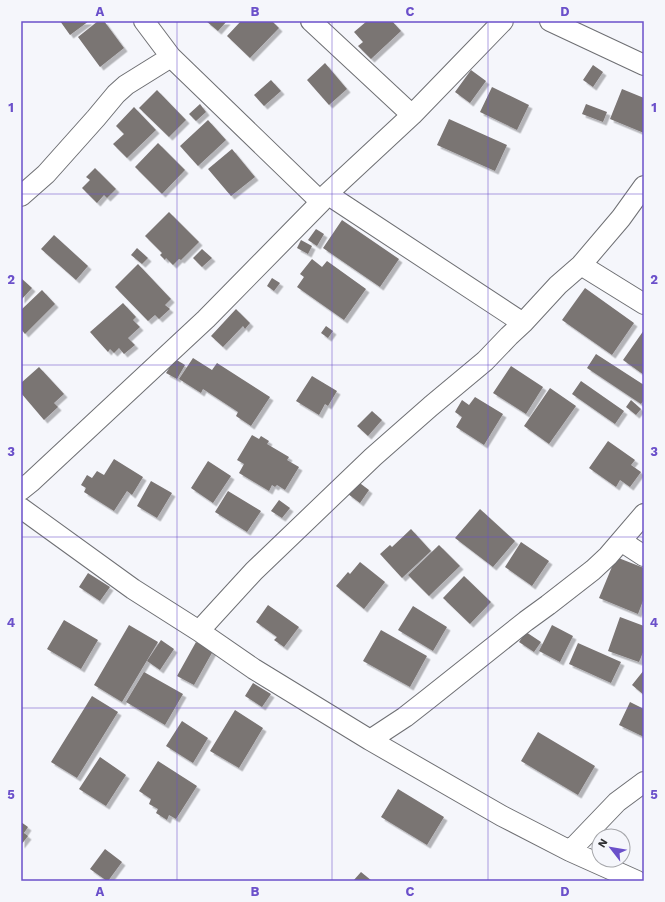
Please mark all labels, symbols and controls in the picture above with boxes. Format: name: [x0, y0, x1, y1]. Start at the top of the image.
text: A: [96, 4, 105, 19]
text: B: [251, 4, 260, 19]
text: C: [406, 4, 415, 19]
text: D: [560, 4, 570, 19]
text: 1: [8, 100, 14, 115]
text: 1: [651, 100, 657, 115]
text: 2: [7, 272, 15, 287]
text: 2: [650, 272, 658, 287]
text: 3: [7, 444, 15, 459]
text: 3: [650, 444, 658, 459]
text: 4: [7, 615, 16, 630]
text: 4: [650, 615, 659, 630]
text: 5: [7, 787, 15, 802]
text: 5: [650, 787, 658, 802]
north arrow: [591, 828, 631, 868]
text: N: [595, 836, 611, 850]
text: A: [96, 884, 105, 899]
text: B: [251, 884, 260, 899]
text: C: [406, 884, 415, 899]
text: D: [560, 884, 570, 899]

